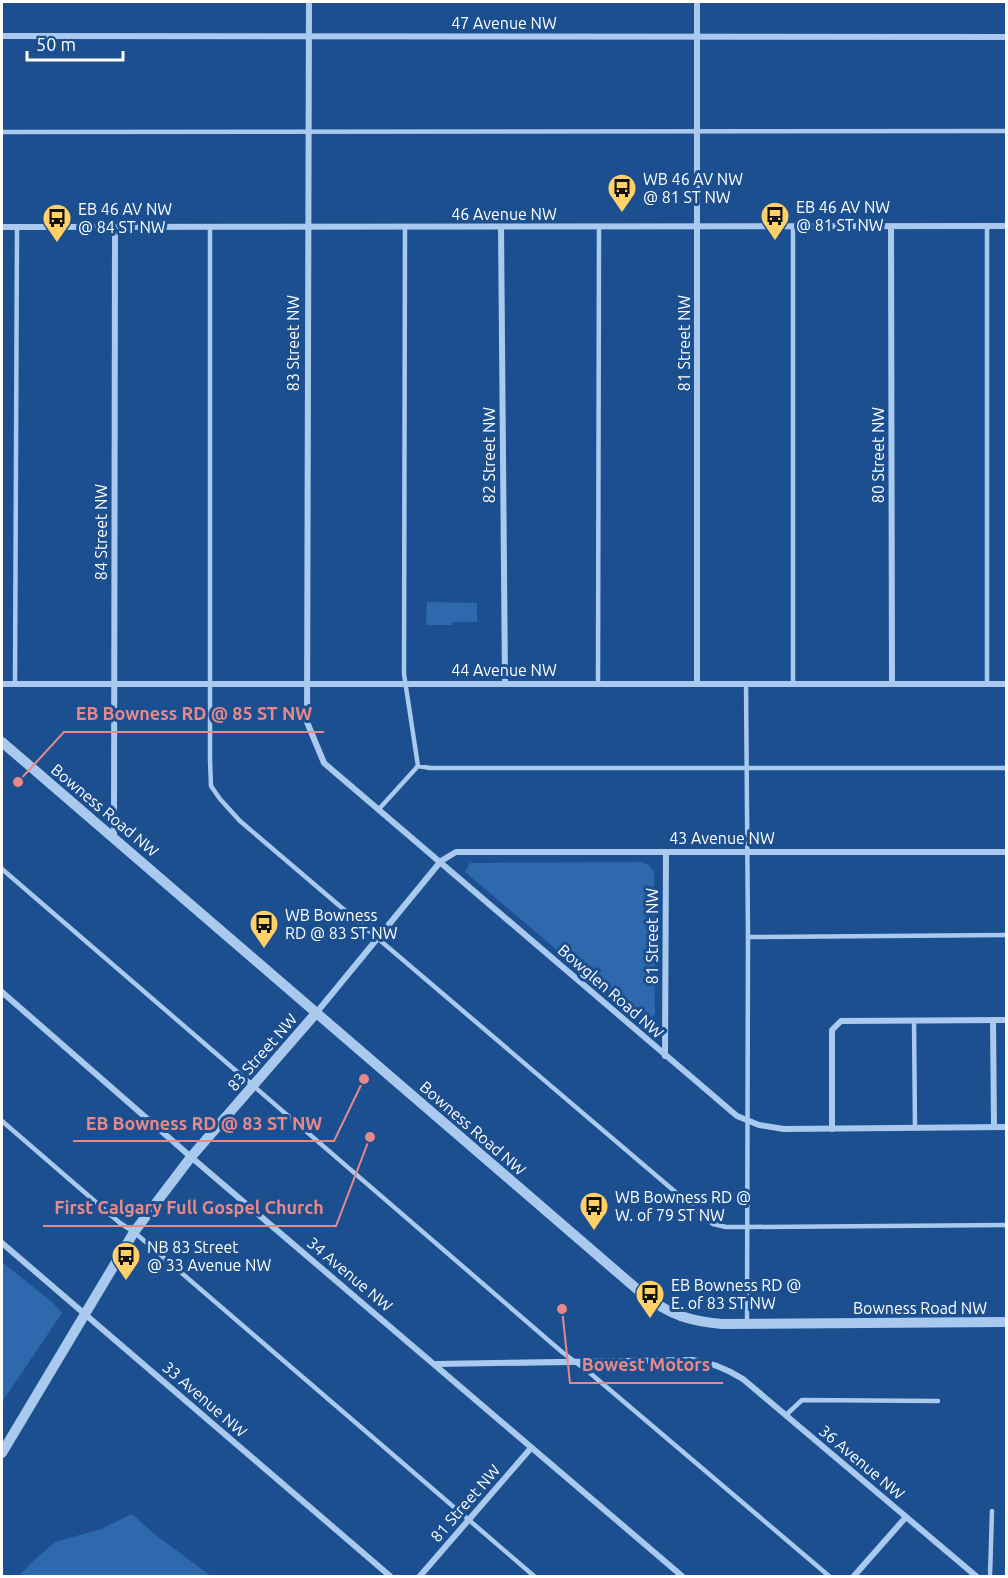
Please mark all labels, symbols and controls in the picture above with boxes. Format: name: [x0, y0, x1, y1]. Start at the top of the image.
street label: 47 Avenue NW: [451, 14, 557, 32]
scale bar: [27, 24, 123, 62]
text: 50 m: [36, 34, 76, 54]
place label: WB 46 AV NW @ 81 ST NW: [643, 170, 743, 206]
bus stop icon: WB 46 AV NW @ 81 ST NW: [606, 172, 638, 214]
place label: EB 46 AV NW @ 81 ST NW: [796, 198, 890, 234]
place label: EB 46 AV NW @ 84 ST NW: [78, 200, 172, 236]
bus stop icon: EB 46 AV NW @ 81 ST NW: [759, 200, 791, 242]
bus stop icon: EB 46 AV NW @ 84 ST NW: [41, 202, 73, 244]
street label: 46 Avenue NW: [451, 205, 557, 223]
street label: 83 Street NW: [284, 295, 302, 391]
street label: 81 Street NW: [675, 295, 693, 391]
street label: 82 Street NW: [480, 407, 498, 503]
street label: 80 Street NW: [869, 407, 887, 503]
street label: 84 Street NW: [92, 484, 110, 580]
street label: 44 Avenue NW: [451, 661, 557, 679]
callout: EB Bowness RD @ 85 ST NW: [64, 696, 324, 732]
text: EB Bowness RD @ 85 ST NW: [76, 703, 312, 723]
street label: Bowness Road NW: [48, 760, 162, 860]
street label: 43 Avenue NW: [669, 829, 775, 847]
street label: 81 Street NW: [643, 888, 661, 984]
place label: WB Bowness RD @ 83 ST NW: [285, 906, 398, 942]
bus stop icon: WB Bowness RD @ 83 ST NW: [248, 908, 280, 950]
street label: Bowglen Road NW: [555, 940, 668, 1042]
street label: 83 Street NW: [224, 1010, 301, 1094]
street label: Bowness Road NW: [416, 1077, 530, 1179]
callout: EB Bowness RD @ 83 ST NW: [73, 1105, 334, 1141]
text: EB Bowness RD @ 83 ST NW: [86, 1113, 322, 1133]
place label: WB Bowness RD @ W. of 79 ST NW: [615, 1188, 751, 1224]
callout: First Calgary Full Gospel Church: [43, 1190, 336, 1226]
bus stop icon: WB Bowness RD @ W. of 79 ST NW: [578, 1190, 610, 1232]
text: First Calgary Full Gospel Church: [54, 1197, 324, 1217]
street label: 34 Avenue NW: [304, 1233, 396, 1315]
place label: NB 83 Street @ 33 Avenue NW: [147, 1238, 271, 1274]
bus stop icon: NB 83 Street @ 33 Avenue NW: [110, 1240, 142, 1282]
place label: EB Bowness RD @ E. of 83 ST NW: [671, 1276, 801, 1312]
bus stop icon: EB Bowness RD @ E. of 83 ST NW: [634, 1278, 666, 1320]
street label: Bowness Road NW: [853, 1299, 987, 1317]
callout: Bowest Motors: [570, 1347, 723, 1383]
text: Bowest Motors: [582, 1354, 710, 1374]
street label: 33 Avenue NW: [159, 1358, 251, 1441]
street label: 36 Avenue NW: [816, 1421, 908, 1503]
street label: 81 Street NW: [427, 1461, 504, 1545]

